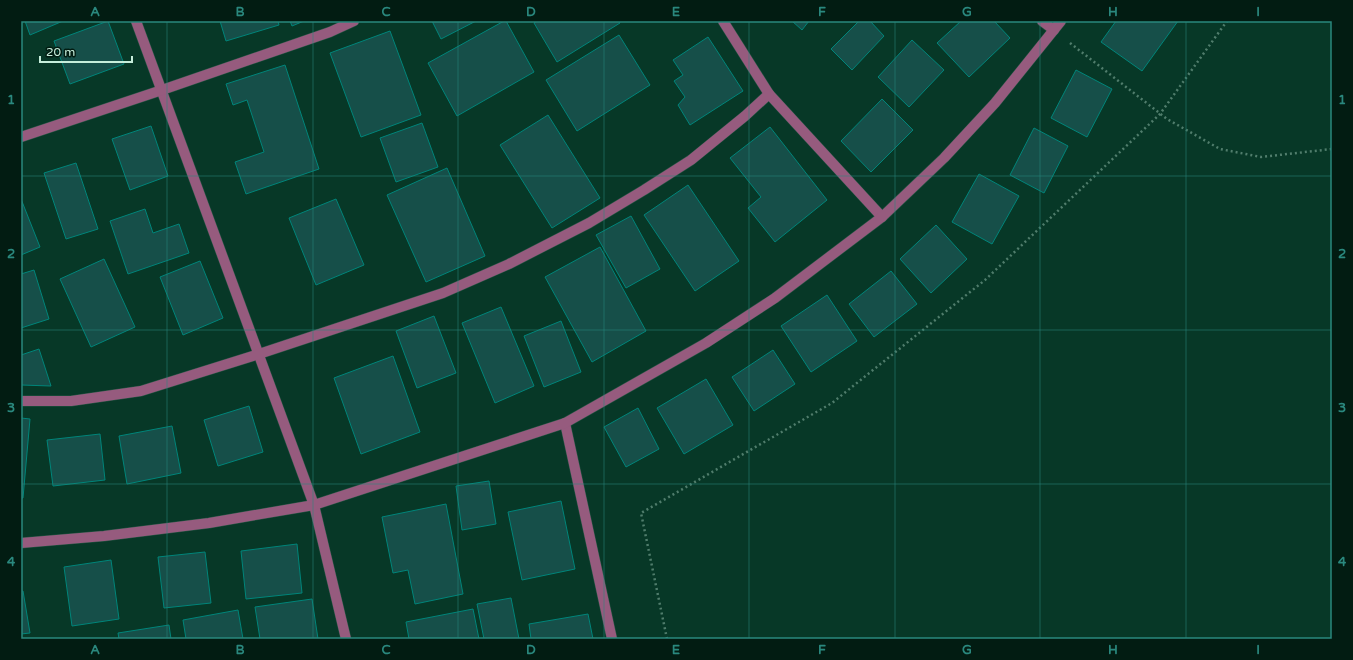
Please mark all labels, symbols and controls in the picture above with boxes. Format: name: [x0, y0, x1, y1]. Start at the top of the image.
text: A: [90, 4, 100, 20]
text: B: [235, 4, 245, 20]
text: C: [381, 4, 391, 20]
text: D: [526, 4, 536, 20]
text: E: [672, 4, 680, 20]
text: F: [818, 4, 826, 20]
text: G: [962, 4, 972, 20]
text: H: [1108, 4, 1118, 20]
text: I: [1256, 4, 1260, 20]
scale bar: [40, 38, 132, 64]
text: 20 m: [46, 45, 75, 59]
text: 1: [7, 92, 15, 108]
text: 1: [1338, 92, 1346, 108]
text: 2: [7, 246, 15, 262]
text: 2: [1338, 246, 1346, 262]
text: 3: [7, 400, 15, 416]
text: 3: [1338, 400, 1346, 416]
text: 4: [7, 554, 16, 570]
text: 4: [1338, 554, 1347, 570]
text: A: [90, 642, 100, 658]
text: B: [235, 642, 245, 658]
text: C: [381, 642, 391, 658]
text: D: [526, 642, 536, 658]
text: E: [672, 642, 680, 658]
text: F: [818, 642, 826, 658]
text: G: [962, 642, 972, 658]
text: H: [1108, 642, 1118, 658]
text: I: [1256, 642, 1260, 658]

